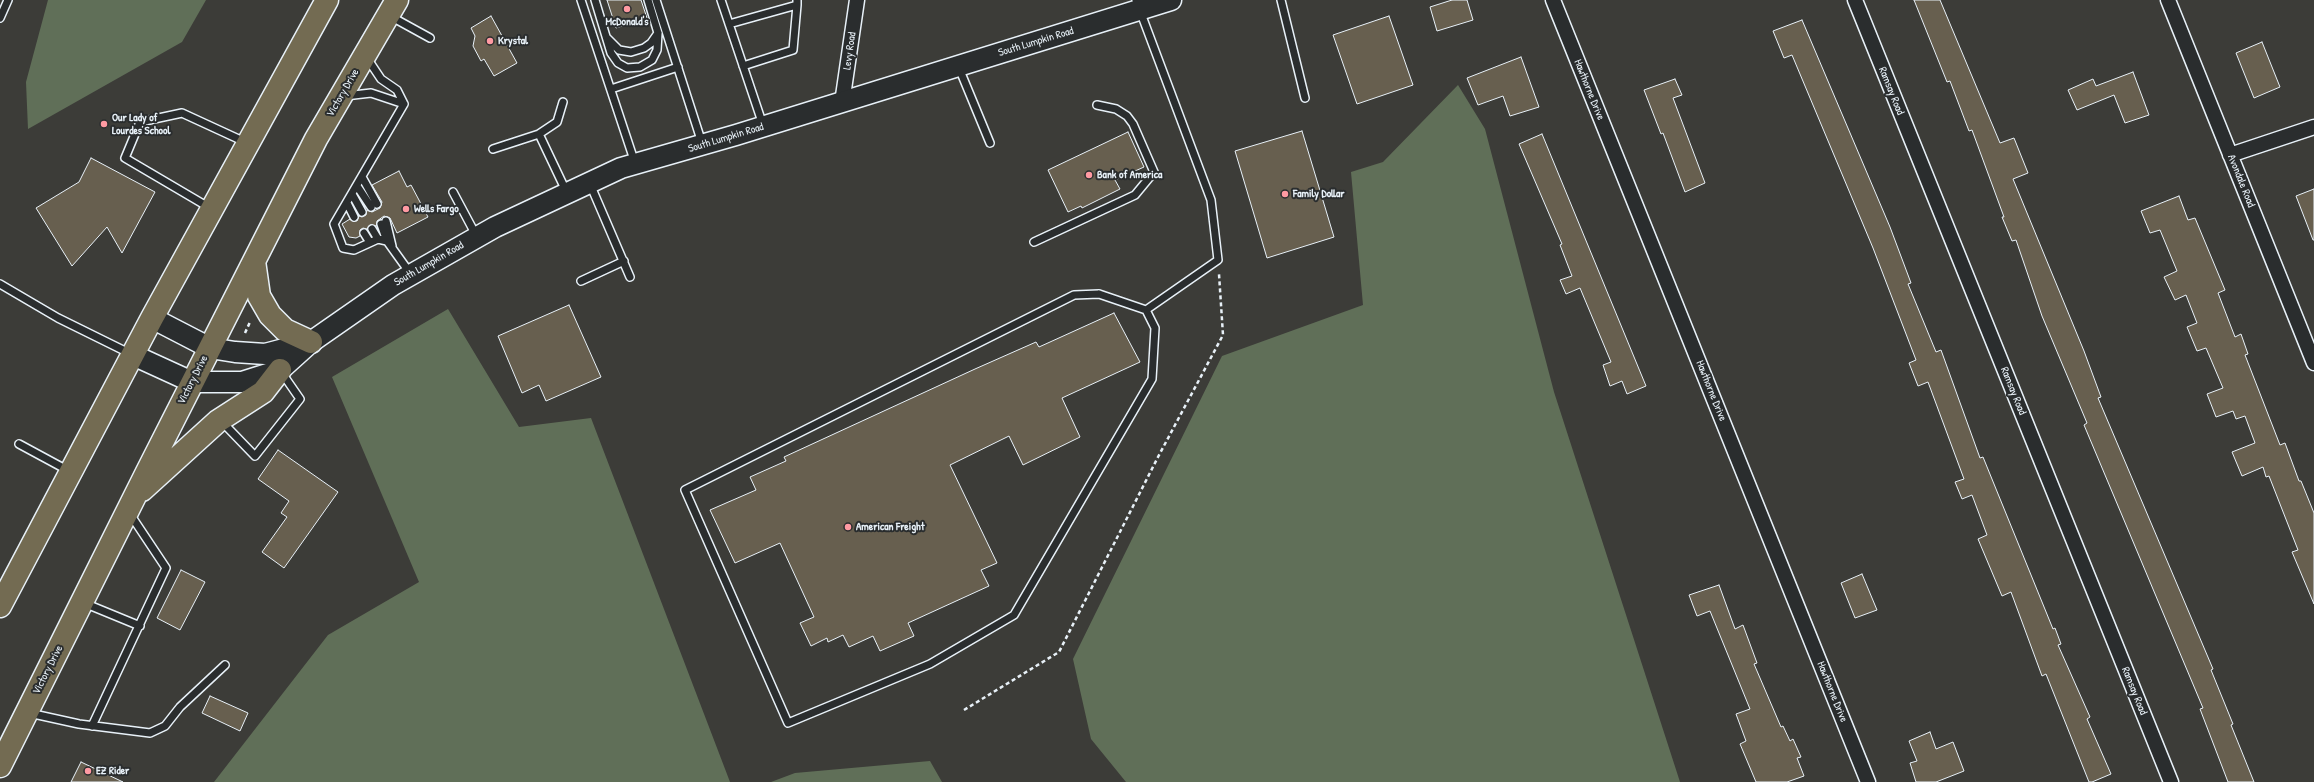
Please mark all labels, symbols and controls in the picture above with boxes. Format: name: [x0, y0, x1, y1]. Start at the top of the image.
marker: McDonald's: [622, 4, 632, 14]
place label: McDonald's: [605, 15, 649, 29]
street label: South Lumpkin Road: [997, 24, 1075, 60]
street label: Levy Road: [841, 31, 859, 71]
place label: Krystal: [498, 34, 528, 48]
marker: Krystal: [485, 36, 495, 46]
street label: Hawthorne Drive: [1571, 58, 1607, 122]
street label: Ramsay Road: [1875, 65, 1907, 117]
street label: Victory Drive: [324, 67, 362, 119]
place label: Our Lady of Lourdes School: [112, 111, 170, 137]
marker: Our Lady of Lourdes School: [99, 119, 109, 129]
street label: South Lumpkin Road: [687, 120, 765, 156]
street label: Avondale Road: [2224, 153, 2258, 209]
place label: Bank of America: [1097, 168, 1162, 182]
marker: Bank of America: [1084, 170, 1094, 180]
place label: Family Dollar: [1293, 187, 1344, 201]
marker: Family Dollar: [1280, 189, 1290, 199]
place label: Wells Fargo: [414, 202, 459, 216]
marker: Wells Fargo: [401, 204, 411, 214]
street label: South Lumpkin Road: [392, 239, 466, 289]
street label: Victory Drive: [175, 353, 211, 407]
street label: Hawthorne Drive: [1693, 359, 1729, 423]
street label: Ramsay Road: [1997, 365, 2029, 417]
place label: American Freight: [856, 520, 925, 534]
marker: American Freight: [843, 522, 853, 532]
street label: Victory Drive: [30, 643, 66, 697]
street label: Hawthorne Drive: [1814, 660, 1850, 724]
street label: Ramsay Road: [2118, 665, 2150, 717]
place label: EZ Rider: [96, 764, 129, 778]
marker: EZ Rider: [83, 766, 93, 776]

